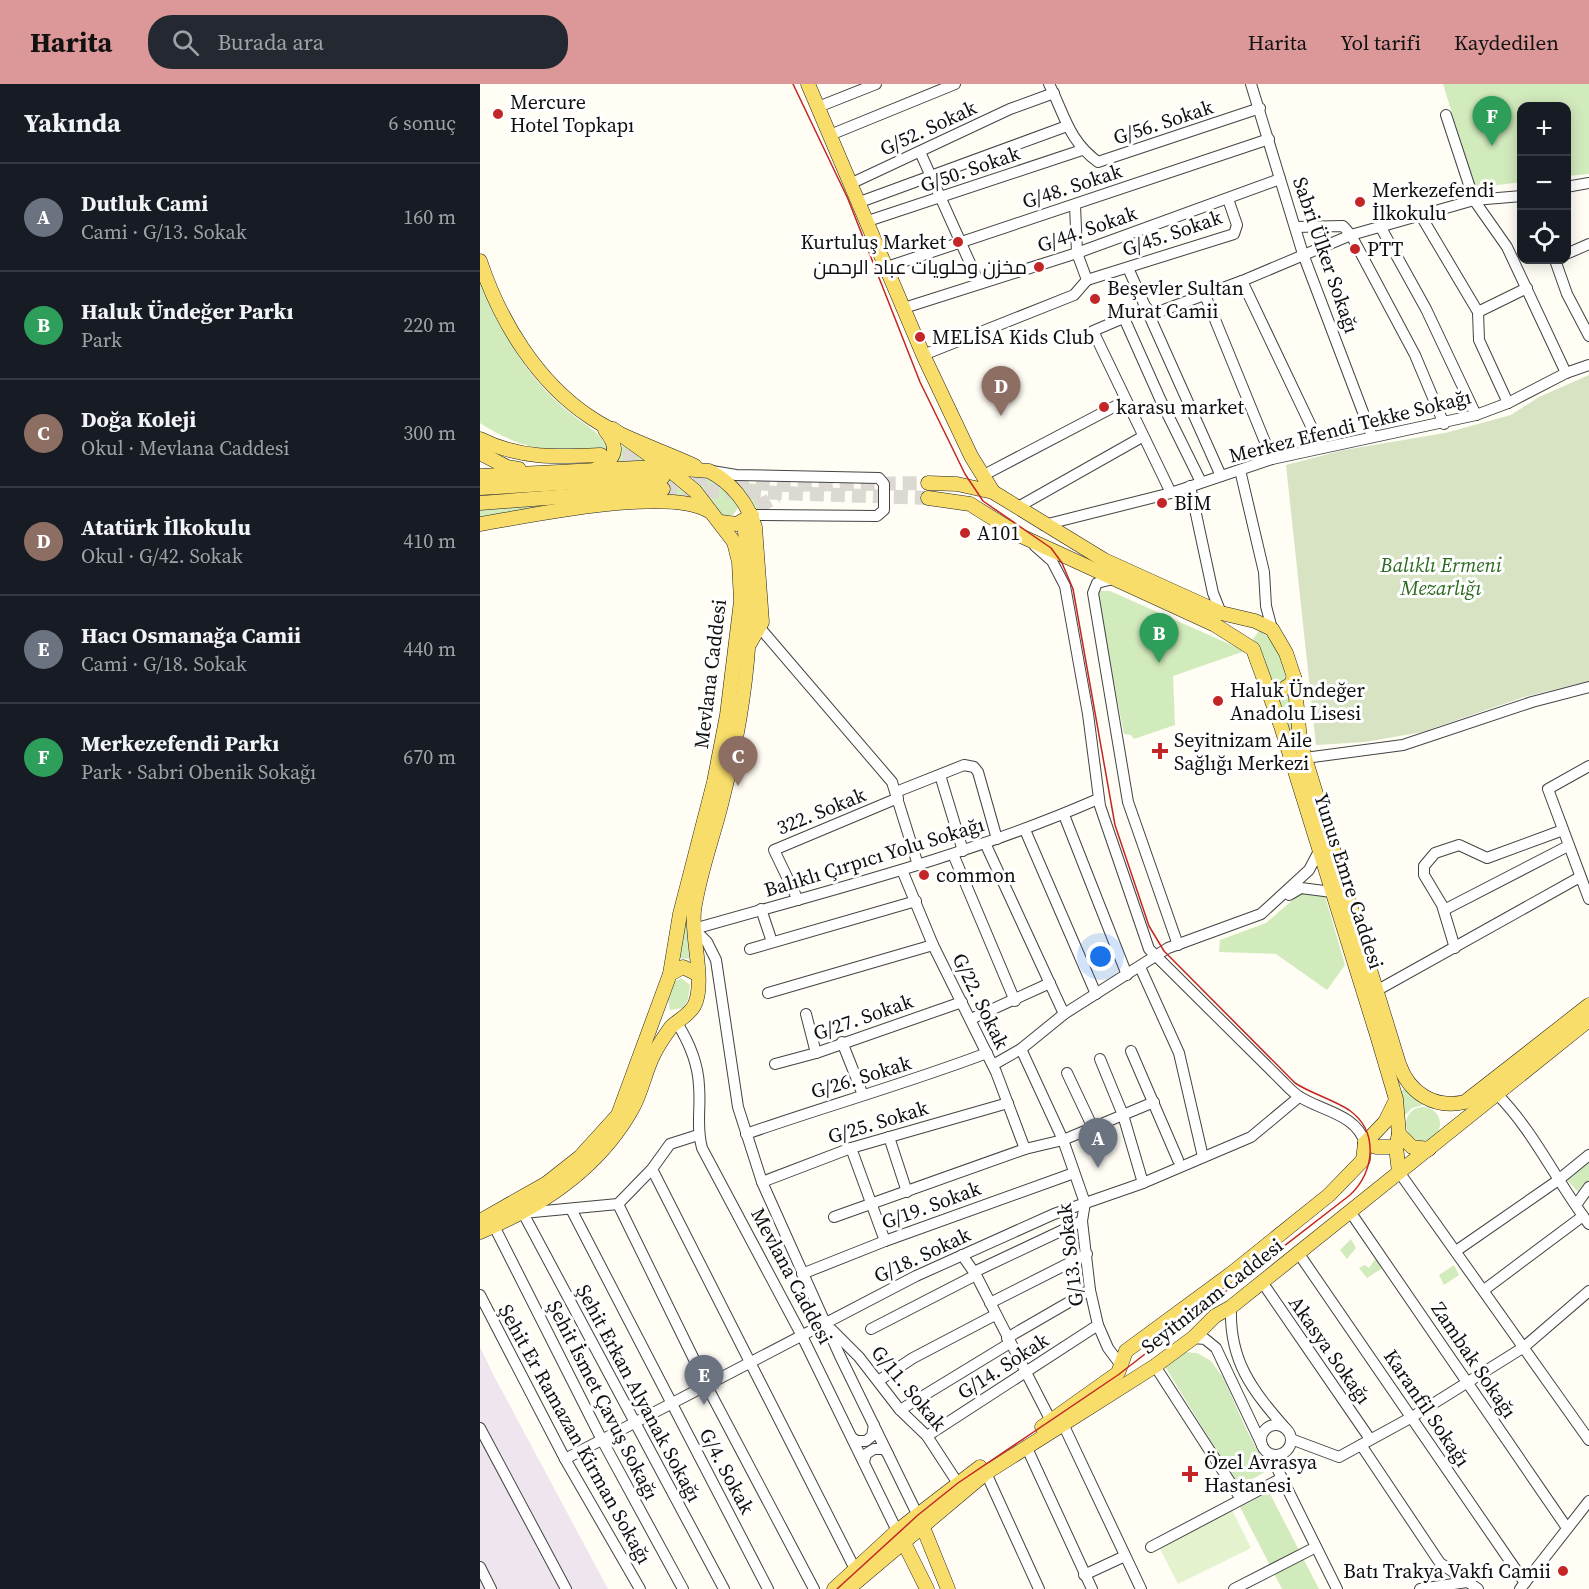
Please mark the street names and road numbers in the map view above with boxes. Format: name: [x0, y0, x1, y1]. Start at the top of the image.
street label: G/52. Sokak: [875, 93, 981, 163]
street label: G/56. Sokak: [1109, 93, 1217, 151]
street label: G/50. Sokak: [916, 139, 1024, 199]
street label: G/48. Sokak: [1018, 157, 1126, 215]
street label: Sabri Ülker Sokağı: [1286, 173, 1366, 337]
street label: G/44. Sokak: [1033, 199, 1141, 259]
street label: G/45. Sokak: [1118, 203, 1226, 263]
street label: Merkez Efendi Tekke Sokağı: [1226, 382, 1474, 470]
street label: Mevlana Caddesi: [687, 598, 733, 750]
street label: 322. Sokak: [772, 780, 870, 842]
street label: Yunus Emre Caddesi: [1307, 790, 1391, 973]
street label: Balıklı Çırpıcı Yolu Sokağı: [761, 810, 987, 904]
street label: G/22. Sokak: [946, 948, 1016, 1054]
street label: G/27. Sokak: [809, 987, 917, 1047]
street label: G/26. Sokak: [807, 1048, 915, 1106]
street label: G/25. Sokak: [824, 1093, 932, 1151]
street label: G/19. Sokak: [878, 1174, 985, 1236]
street label: G/13. Sokak: [1050, 1202, 1090, 1308]
street label: Mevlana Caddesi: [744, 1203, 840, 1349]
street label: G/18. Sokak: [869, 1220, 975, 1290]
street label: Seyitnizam Caddesi: [1135, 1232, 1289, 1360]
street label: Şehit Erkan Alyanak Sokağı: [571, 1280, 707, 1506]
street label: Akasya Sokağı: [1282, 1290, 1378, 1410]
street label: Şehit İsmet Çavuş Sokağı: [541, 1296, 665, 1504]
street label: Zambak Sokağı: [1425, 1296, 1523, 1424]
street label: Şehit Er Ramazan Kirman Sokağı: [492, 1299, 658, 1569]
street label: G/14. Sokak: [952, 1326, 1054, 1406]
street label: G/11. Sokak: [865, 1339, 953, 1437]
street label: Karanfil Sokağı: [1377, 1344, 1477, 1472]
street label: G/4. Sokak: [693, 1423, 761, 1519]

